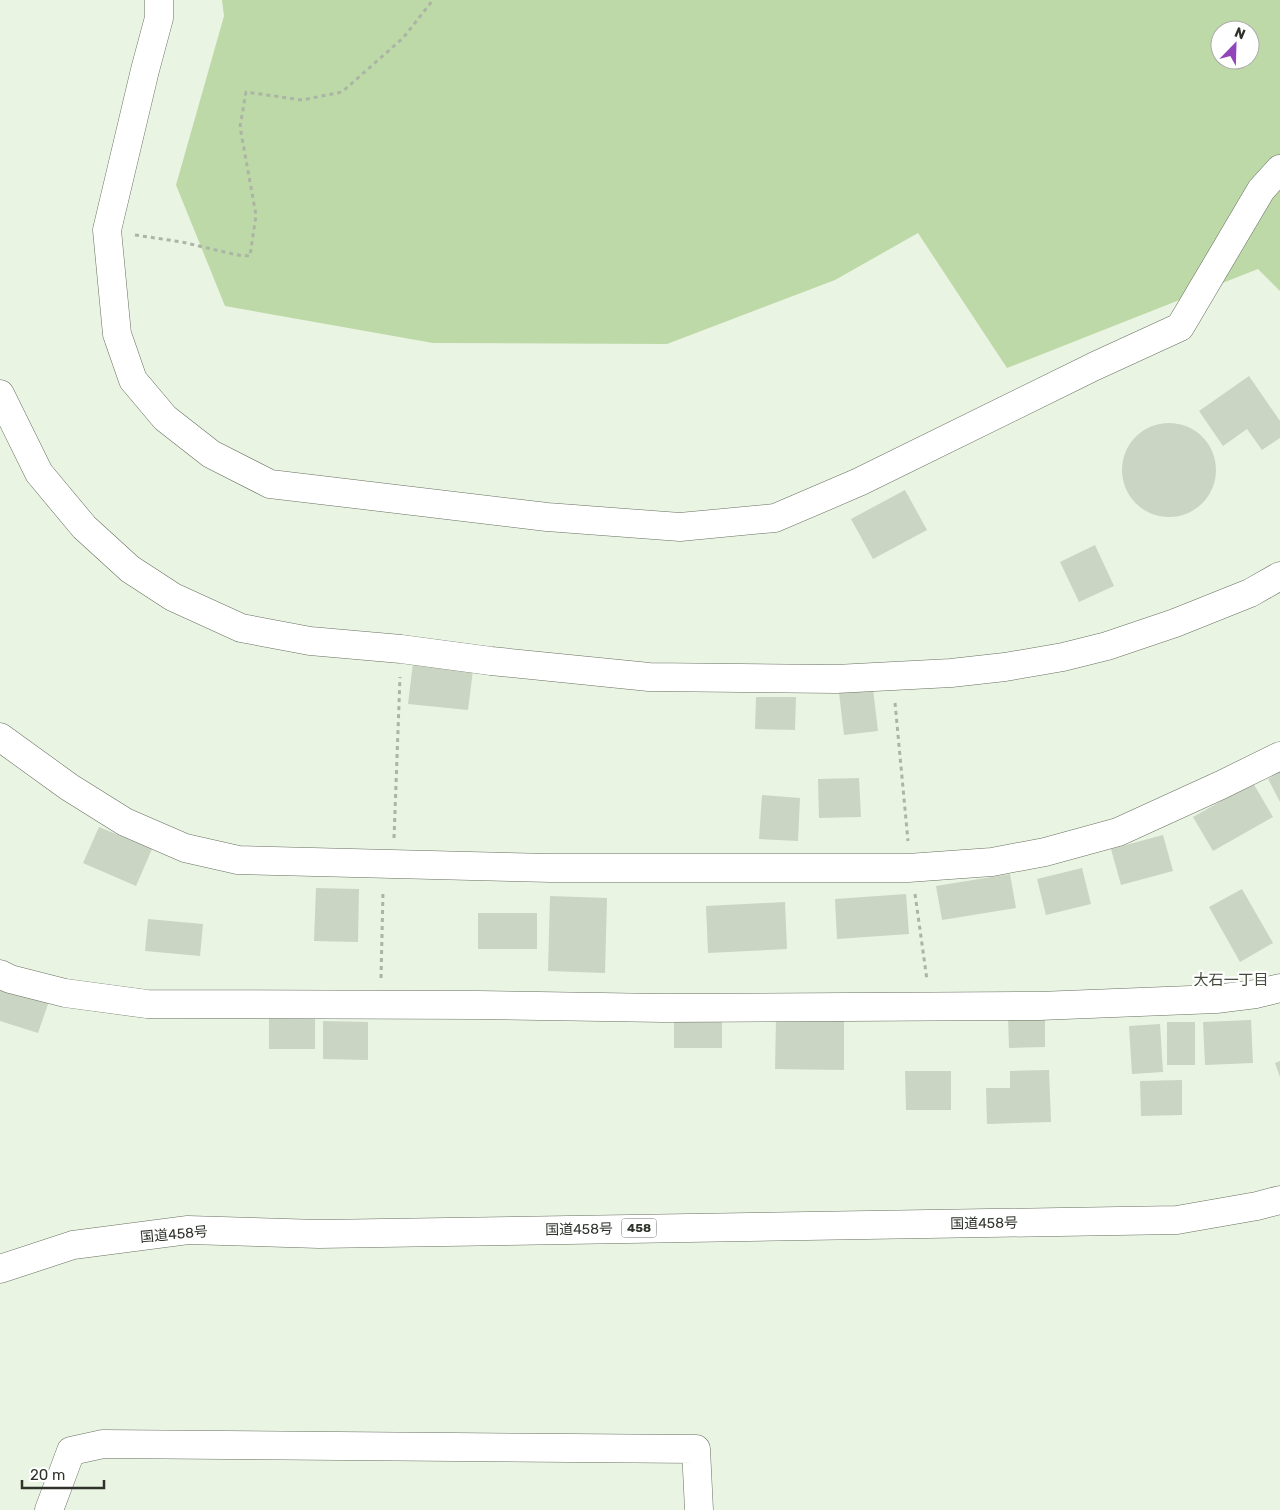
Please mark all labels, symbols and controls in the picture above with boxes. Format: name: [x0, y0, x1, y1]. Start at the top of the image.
north arrow: [1210, 20, 1260, 70]
text: N: [1232, 24, 1248, 43]
district label: 大石一丁目: [1193, 971, 1269, 989]
street label: 国道458号: [950, 1214, 1018, 1233]
road number: 458: [622, 1218, 656, 1238]
street label: 国道458号: [545, 1220, 613, 1239]
street label: 国道458号: [139, 1223, 209, 1246]
scale bar: [22, 1458, 105, 1490]
text: 20 m: [30, 1466, 65, 1484]

